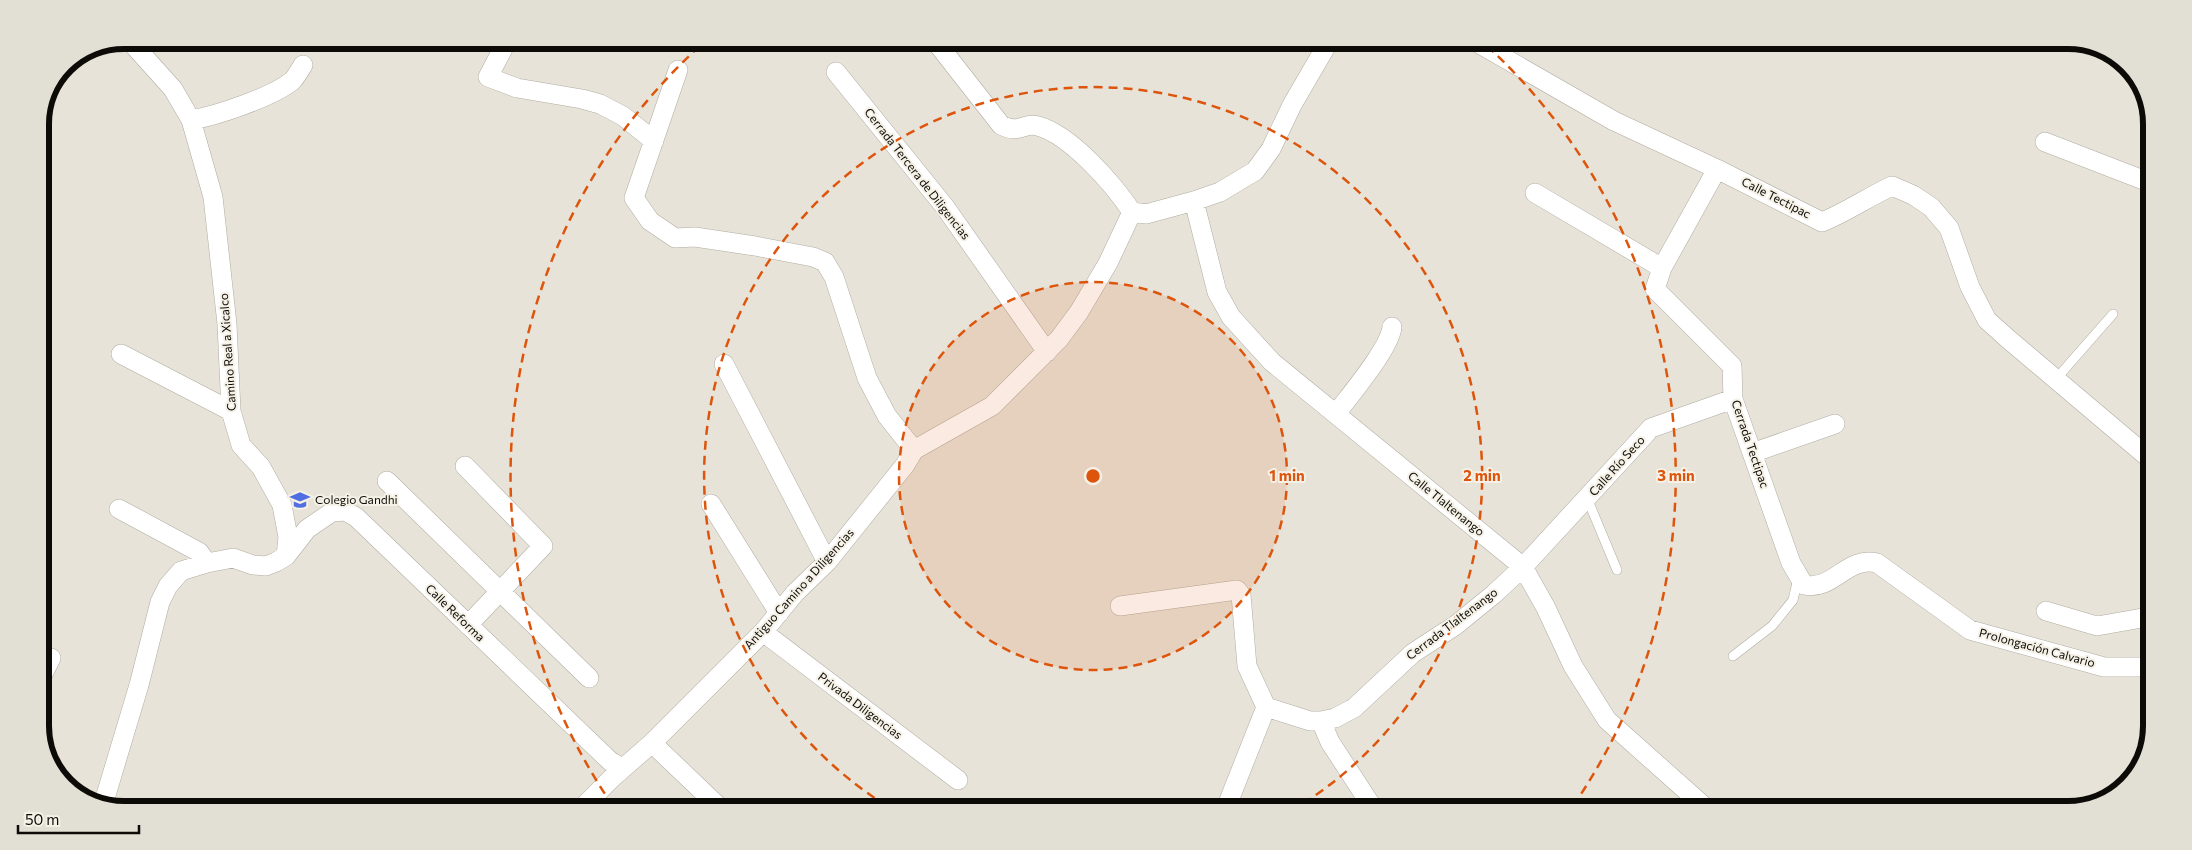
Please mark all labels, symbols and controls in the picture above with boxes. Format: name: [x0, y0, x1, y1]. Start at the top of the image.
street label: Cerrada Tercera de Diligencias: [862, 105, 973, 242]
street label: Calle Tectipac: [1740, 174, 1813, 221]
street label: Camino Real a Xicalco: [216, 293, 238, 411]
street label: Cerrada Tectipac: [1729, 398, 1773, 490]
street label: Calle Río Seco: [1586, 432, 1647, 498]
text: 1 min: [1269, 466, 1305, 484]
text: 2 min: [1463, 466, 1501, 484]
text: 3 min: [1657, 466, 1695, 484]
centre of rings: [1084, 467, 1102, 485]
street label: Calle Tlaltenango: [1406, 468, 1488, 538]
school or university icon: Colegio Gandhi: [289, 489, 311, 511]
place label: Colegio Gandhi: [315, 492, 398, 506]
street label: Antiguo Camino a Diligencias: [740, 525, 856, 651]
street label: Calle Reforma: [423, 581, 488, 644]
street label: Cerrada Tlaltenango: [1403, 584, 1500, 662]
street label: Prolongación Calvario: [1978, 625, 2097, 669]
street label: Privada Diligencias: [816, 669, 905, 741]
scale bar: [18, 802, 139, 834]
text: 50 m: [25, 810, 59, 828]

